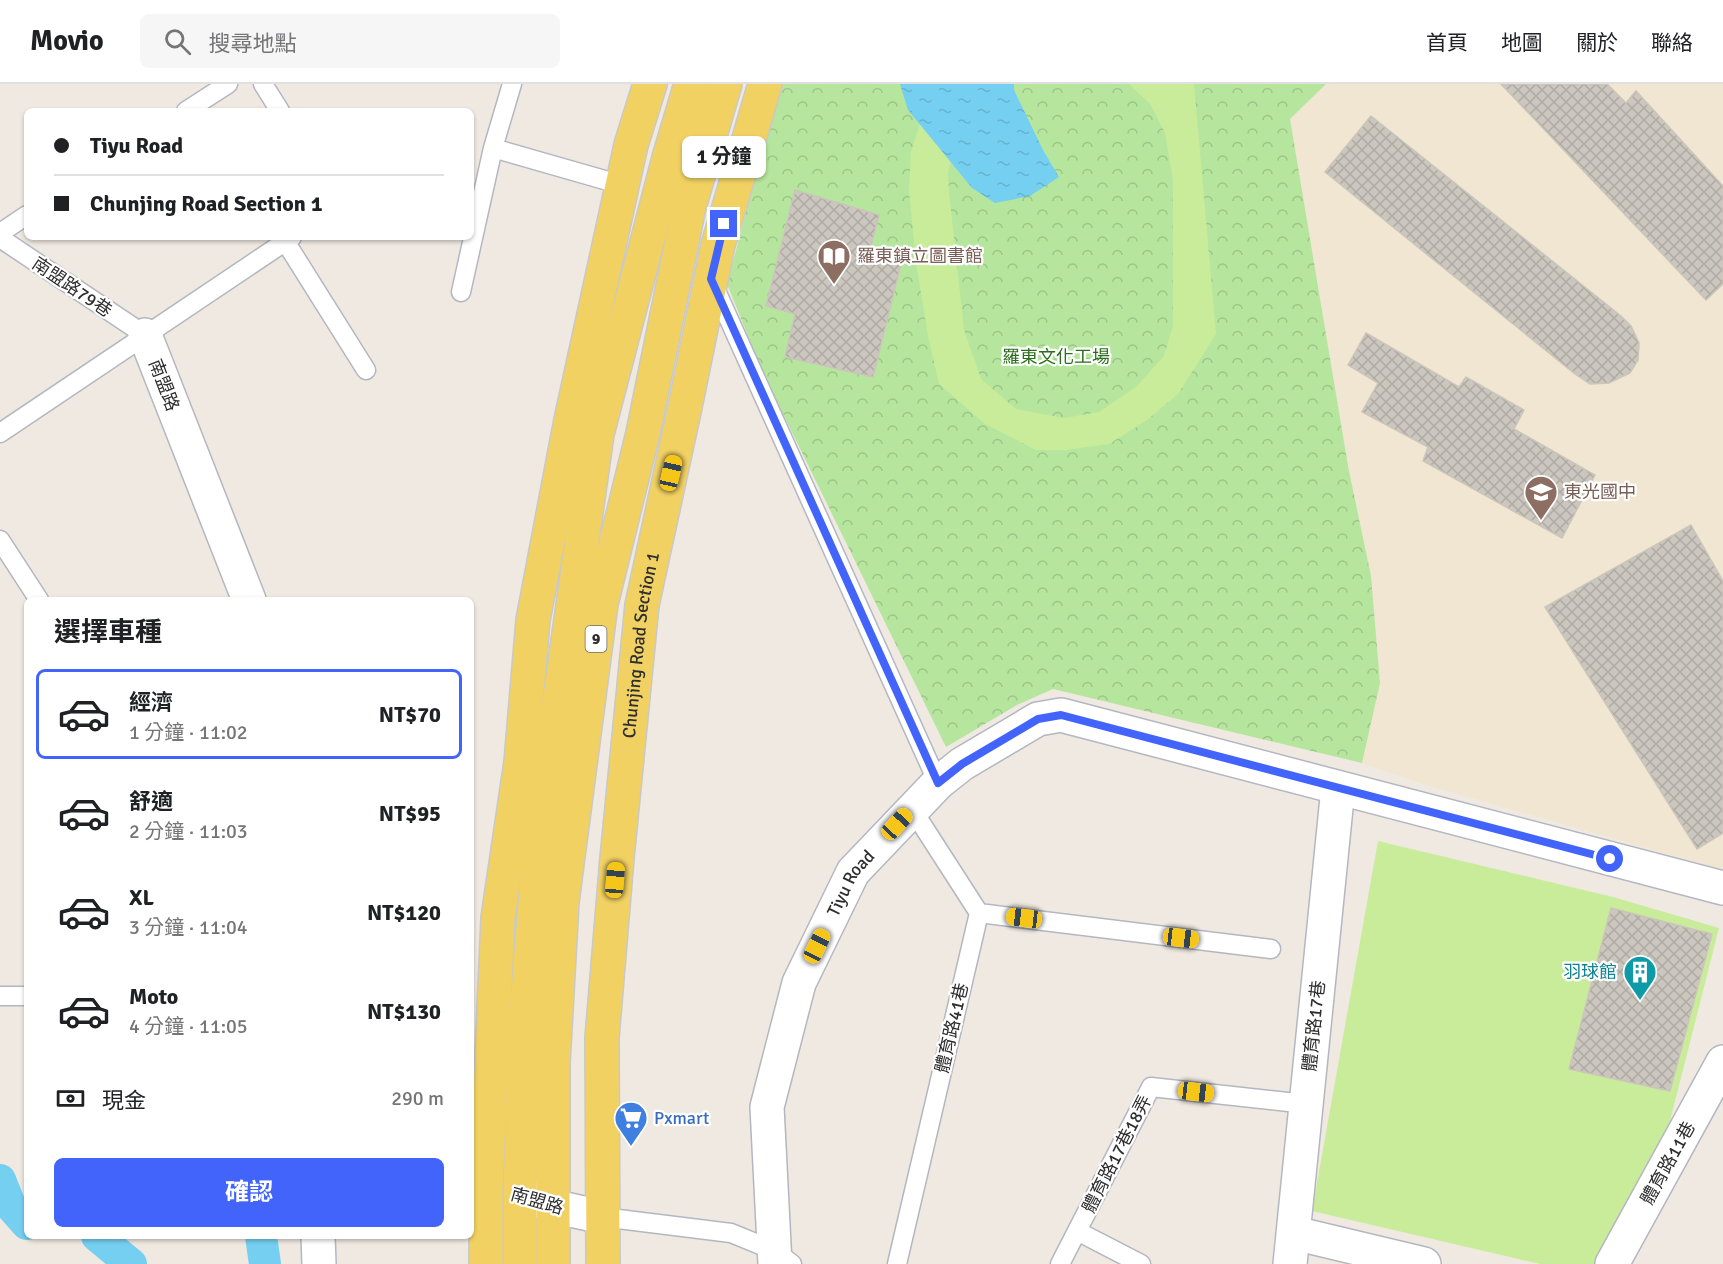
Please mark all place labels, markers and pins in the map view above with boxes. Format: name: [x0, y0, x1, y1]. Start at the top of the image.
library icon: 羅東鎮立圖書館: [816, 238, 852, 285]
place label: 羅東鎮立圖書館: [857, 245, 983, 267]
school or university icon: 東光國中: [1523, 474, 1559, 521]
place label: 東光國中: [1564, 481, 1636, 503]
building icon: 羽球館: [1622, 954, 1658, 1001]
place label: 羽球館: [1563, 961, 1617, 983]
supermarket icon: Pxmart: [613, 1100, 649, 1147]
place label: Pxmart: [654, 1107, 709, 1129]

